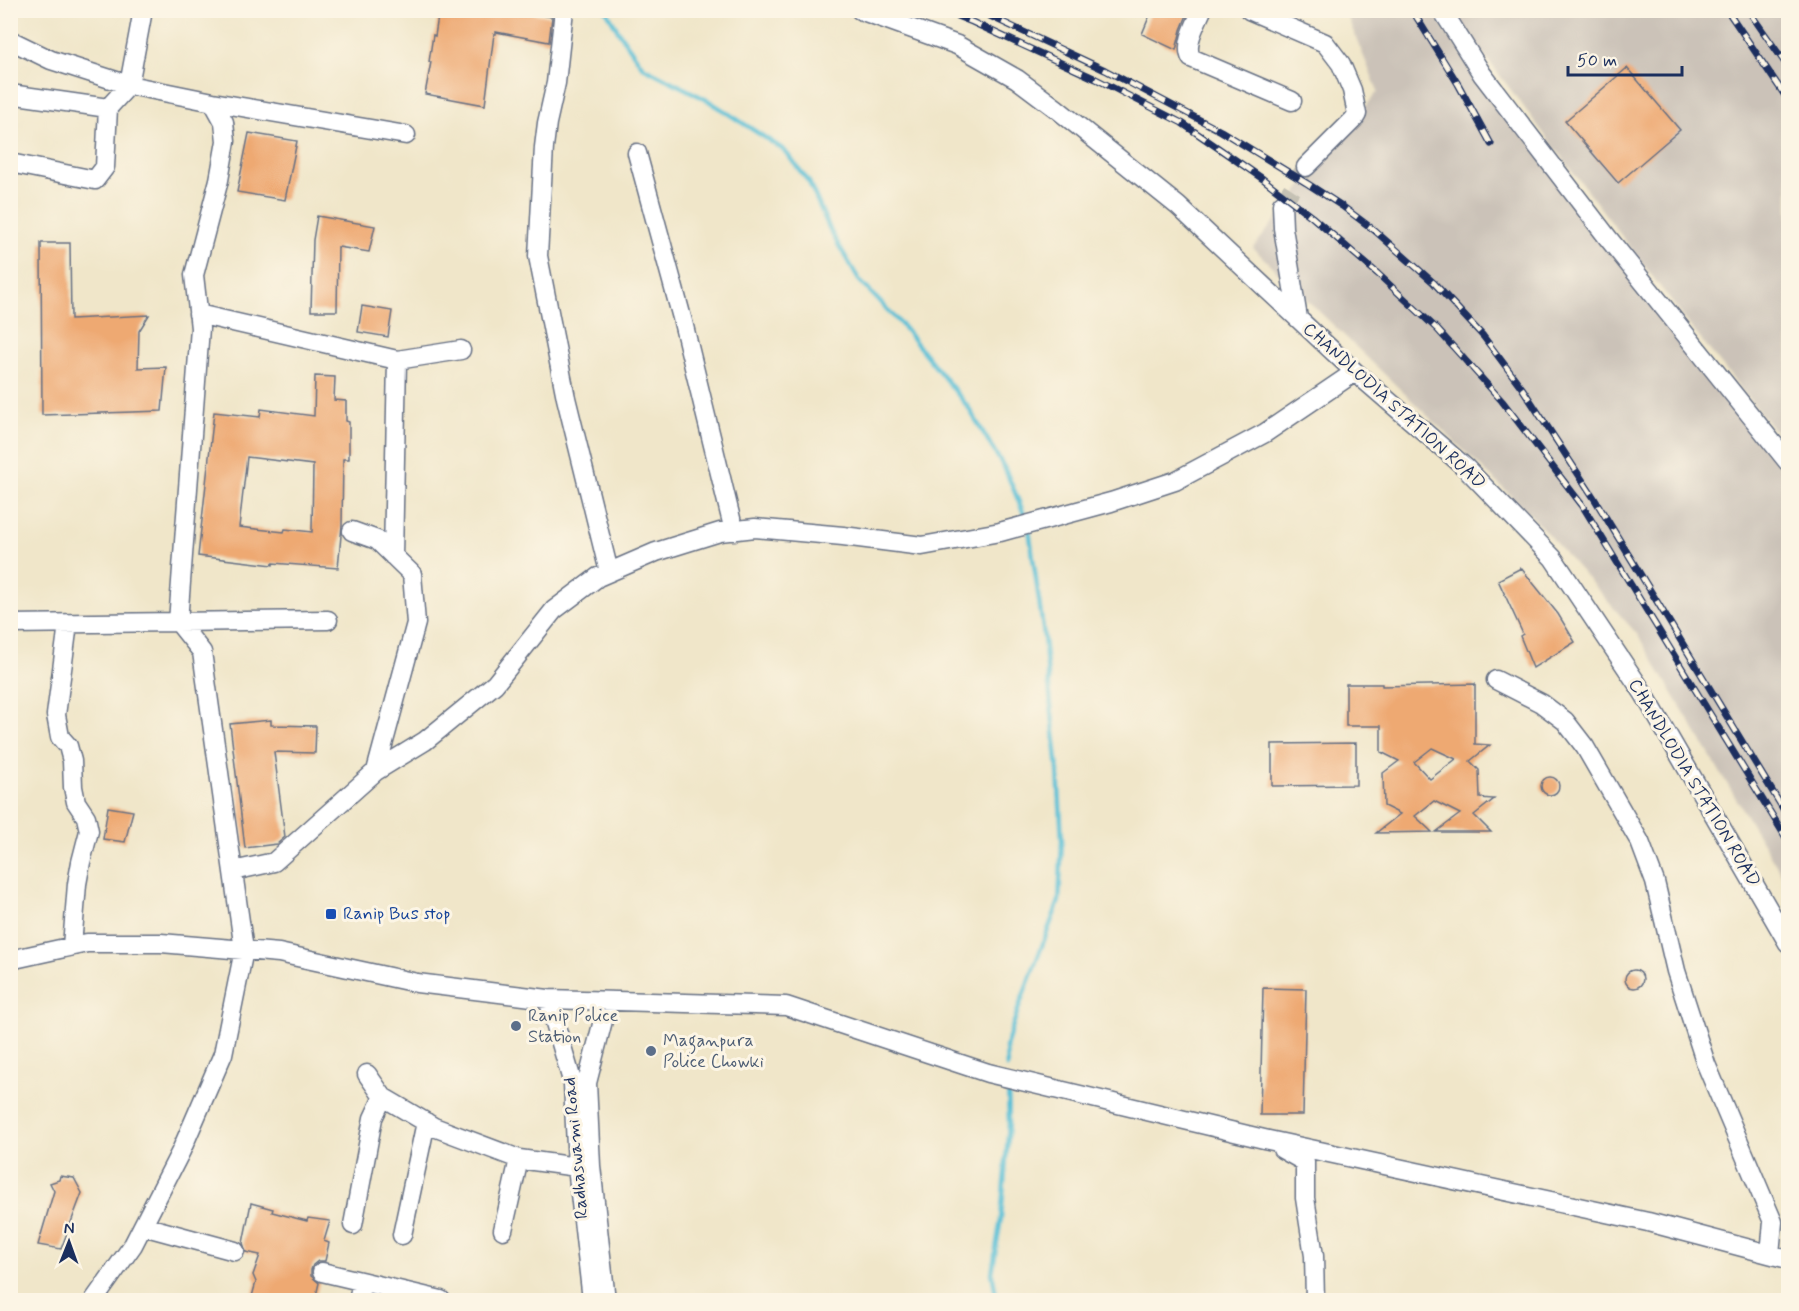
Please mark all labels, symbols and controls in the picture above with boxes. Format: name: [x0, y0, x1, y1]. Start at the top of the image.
scale bar: [1568, 39, 1682, 77]
text: 50 m: [1577, 49, 1617, 73]
street label: CHANDLODIA STATION ROAD: [1297, 317, 1491, 495]
street label: CHANDLODIA STATION ROAD: [1622, 675, 1766, 891]
place label: Ranip Bus stop: [343, 902, 450, 926]
marker: Ranip Bus stop: [324, 907, 338, 921]
place label: Ranip Police Station: [528, 1004, 619, 1049]
marker: Ranip Police Station: [509, 1019, 523, 1033]
place label: Maganpura Police Chowki: [663, 1029, 764, 1074]
marker: Maganpura Police Chowki: [644, 1044, 658, 1058]
street label: Radhaswami Road: [558, 1076, 594, 1220]
north arrow: [39, 1212, 99, 1272]
text: N: [64, 1218, 75, 1239]

